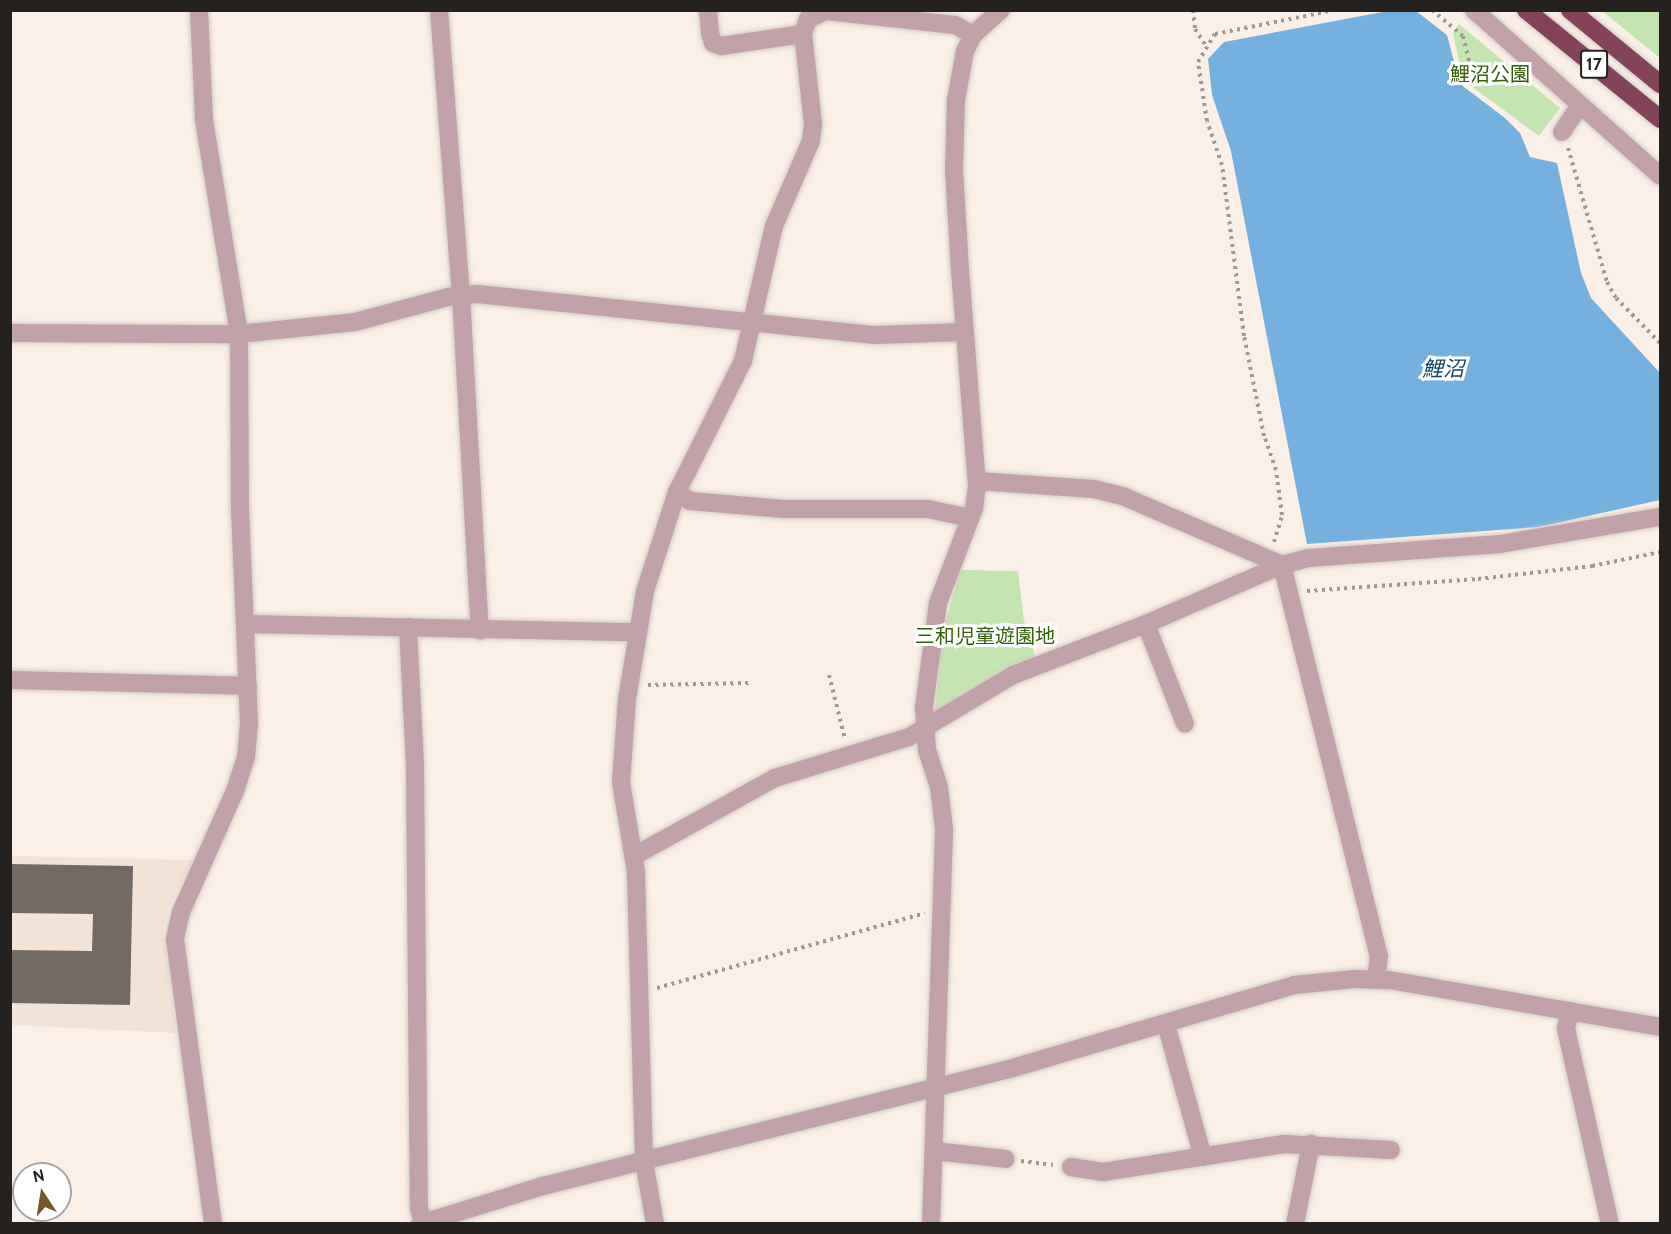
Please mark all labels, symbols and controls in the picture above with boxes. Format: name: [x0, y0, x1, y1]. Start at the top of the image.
road number: 17: [1579, 49, 1609, 79]
park label: 鯉沼公園: [1450, 62, 1530, 86]
water label: 鯉沼: [1422, 356, 1464, 382]
park label: 三和児童遊園地: [915, 624, 1055, 648]
north arrow: [12, 1162, 72, 1222]
text: N: [31, 1165, 46, 1186]

